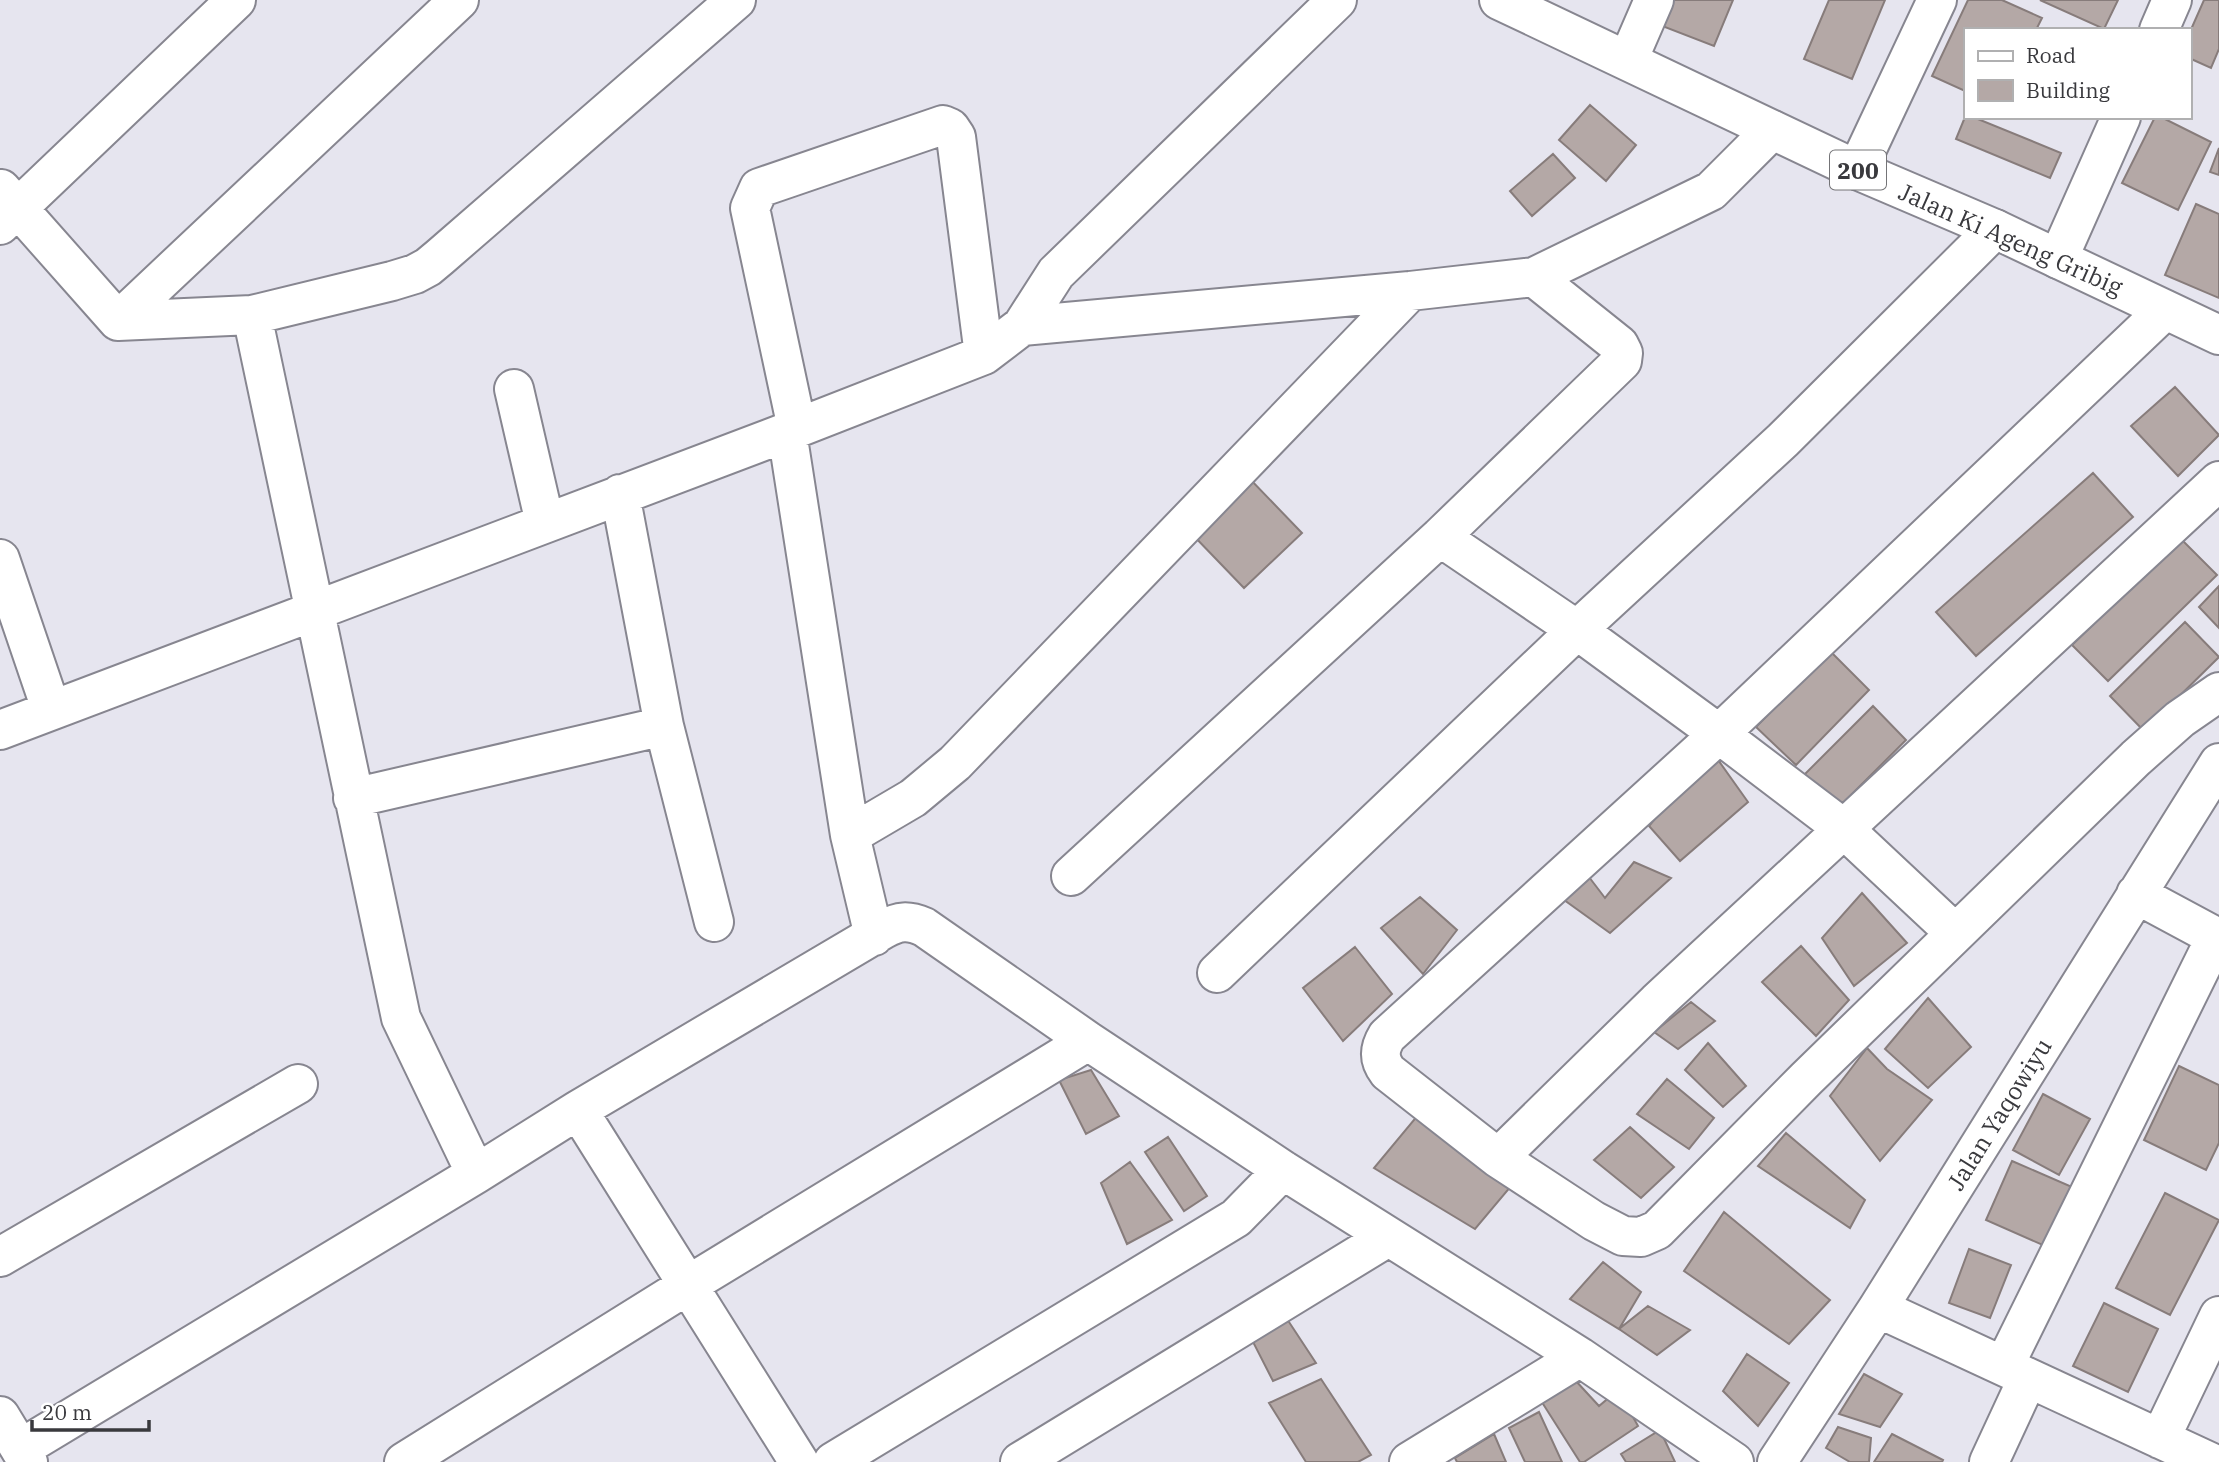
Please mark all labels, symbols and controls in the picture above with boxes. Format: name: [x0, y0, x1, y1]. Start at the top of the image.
legend: [1964, 28, 2191, 119]
text: Road: [2026, 41, 2076, 69]
text: Building: [2026, 76, 2111, 104]
road number: 200: [1830, 150, 1886, 190]
street label: Jalan Ki Ageng Gribig: [1894, 175, 2128, 303]
street label: Jalan Yaqowiyu: [1939, 1032, 2059, 1196]
scale bar: [32, 1388, 149, 1432]
text: 20 m: [42, 1398, 92, 1426]

